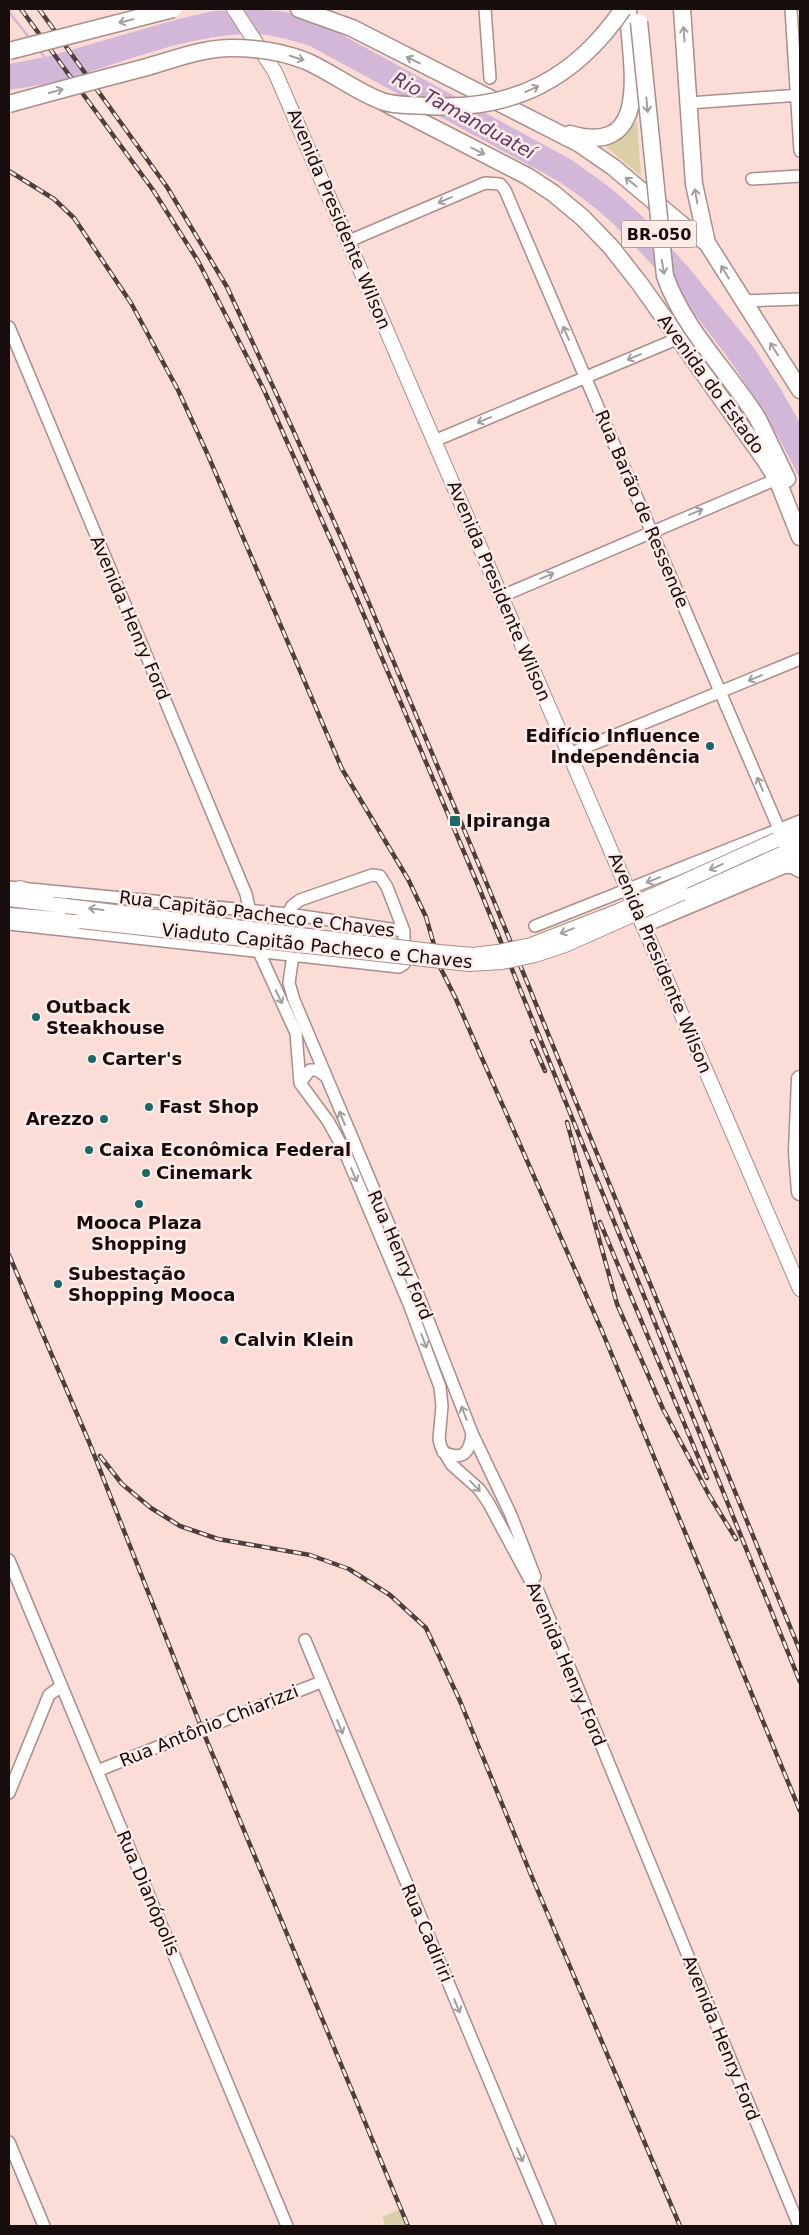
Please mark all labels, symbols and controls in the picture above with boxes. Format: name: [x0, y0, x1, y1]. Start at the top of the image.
one-way arrow: [118, 17, 134, 26]
one-way arrow: [679, 26, 689, 42]
one-way arrow: [288, 54, 304, 63]
one-way arrow: [406, 55, 421, 64]
water label: Rio Tamanduateí: [389, 67, 542, 165]
one-way arrow: [524, 83, 539, 93]
one-way arrow: [47, 86, 63, 95]
one-way arrow: [642, 97, 651, 113]
street label: Avenida Presidente Wilson: [283, 105, 396, 332]
one-way arrow: [470, 146, 485, 156]
one-way arrow: [625, 176, 638, 187]
one-way arrow: [691, 189, 701, 205]
one-way arrow: [438, 195, 453, 205]
road number: BR-050: [622, 220, 696, 248]
one-way arrow: [658, 258, 668, 274]
one-way arrow: [720, 266, 730, 280]
street label: Avenida do Estado: [654, 310, 769, 457]
one-way arrow: [561, 326, 571, 341]
one-way arrow: [768, 342, 778, 356]
one-way arrow: [627, 353, 642, 363]
street label: Rua Barão de Ressende: [591, 407, 694, 611]
one-way arrow: [477, 416, 492, 426]
street label: Avenida Presidente Wilson: [443, 477, 556, 704]
one-way arrow: [688, 507, 703, 517]
street label: Avenida Henry Ford: [86, 532, 175, 703]
one-way arrow: [539, 571, 554, 580]
one-way arrow: [748, 675, 763, 684]
place label: Edifício Influence Independência: [526, 725, 700, 767]
marker: Edifício Influence Independência: [704, 740, 716, 752]
one-way arrow: [754, 777, 764, 792]
place label: Ipiranga: [466, 810, 551, 831]
marker: Ipiranga: [448, 814, 462, 828]
street label: Avenida Presidente Wilson: [604, 849, 717, 1076]
one-way arrow: [709, 862, 724, 872]
one-way arrow: [645, 877, 660, 886]
street label: Rua Capitão Pacheco e Chaves: [118, 886, 396, 941]
one-way arrow: [88, 904, 104, 914]
street label: Viaduto Capitão Pacheco e Chaves: [161, 919, 474, 972]
one-way arrow: [560, 927, 575, 936]
one-way arrow: [275, 989, 285, 1004]
place label: Outback Steakhouse: [46, 996, 165, 1038]
marker: Outback Steakhouse: [30, 1011, 42, 1023]
place label: Carter's: [102, 1048, 182, 1069]
marker: Carter's: [86, 1053, 98, 1065]
place label: Fast Shop: [159, 1096, 259, 1117]
marker: Fast Shop: [143, 1101, 155, 1113]
place label: Arezzo: [26, 1108, 94, 1129]
one-way arrow: [337, 1111, 346, 1126]
marker: Arezzo: [98, 1113, 110, 1125]
place label: Caixa Econômica Federal: [99, 1139, 351, 1160]
marker: Caixa Econômica Federal: [83, 1144, 95, 1156]
place label: Cinemark: [156, 1162, 253, 1183]
marker: Cinemark: [140, 1167, 152, 1179]
one-way arrow: [349, 1167, 359, 1182]
street label: Rua Henry Ford: [364, 1187, 437, 1323]
marker: Mooca Plaza Shopping: [133, 1198, 145, 1210]
place label: Mooca Plaza Shopping: [76, 1212, 202, 1254]
place label: Subestação Shopping Mooca: [68, 1263, 236, 1305]
marker: Subestação Shopping Mooca: [52, 1278, 64, 1290]
place label: Calvin Klein: [234, 1329, 354, 1350]
one-way arrow: [420, 1333, 429, 1348]
marker: Calvin Klein: [218, 1334, 230, 1346]
one-way arrow: [459, 1406, 468, 1421]
one-way arrow: [469, 1480, 481, 1492]
street label: Avenida Henry Ford: [522, 1578, 611, 1749]
street label: Rua Antônio Chiarizzi: [116, 1680, 301, 1771]
one-way arrow: [336, 1719, 345, 1734]
street label: Rua Dianópolis: [113, 1827, 184, 1959]
street label: Rua Cadiriri: [397, 1881, 458, 1985]
street label: Avenida Henry Ford: [679, 1952, 764, 2124]
one-way arrow: [454, 1998, 463, 2013]
one-way arrow: [516, 2147, 526, 2162]

